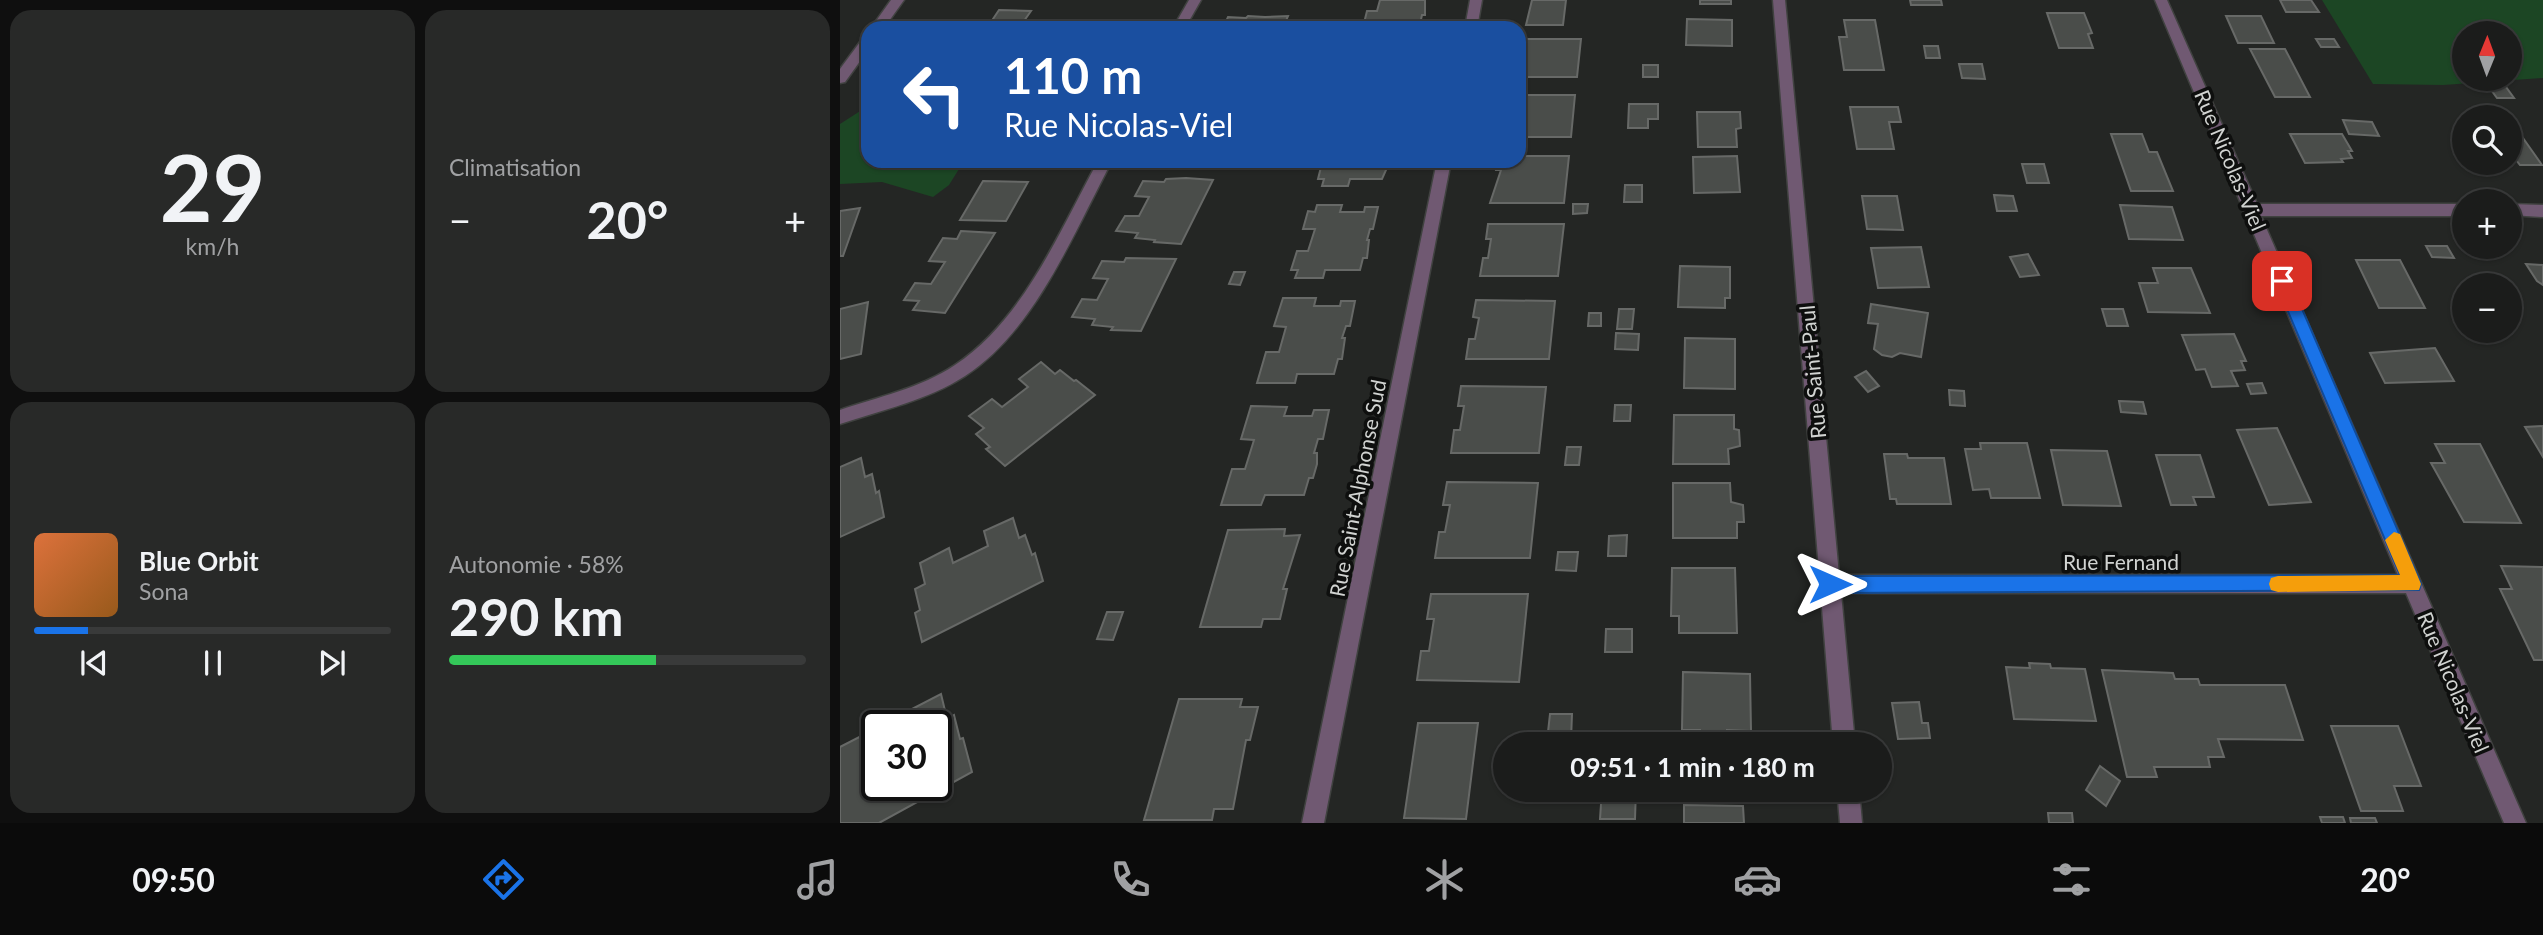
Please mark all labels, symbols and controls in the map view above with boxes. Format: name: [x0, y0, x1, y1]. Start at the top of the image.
north arrow: [2452, 21, 2522, 91]
map controls: [2452, 21, 2522, 343]
text: 110 m: [1004, 46, 1142, 104]
icon: left: [889, 49, 980, 140]
street label: Rue Nicolas-Viel: [2190, 86, 2272, 234]
text: Rue Nicolas-Viel: [1004, 105, 1233, 144]
button: search: [2452, 105, 2522, 175]
text: 29: [160, 132, 265, 241]
text: Climatisation: [449, 153, 581, 181]
text: 20°: [587, 188, 668, 250]
button: +: [2452, 189, 2522, 259]
text: −: [449, 197, 471, 243]
text: +: [784, 197, 806, 243]
text: km/h: [186, 232, 239, 260]
pin: [2252, 251, 2312, 311]
icon: arrive: [2263, 262, 2301, 300]
button: −: [2452, 273, 2522, 343]
street label: Rue Saint-Paul: [1794, 304, 1830, 440]
street label: Rue Saint-Alphonse Sud: [1324, 377, 1390, 599]
text: Blue Orbit: [139, 545, 259, 577]
position arrow: [1793, 547, 1867, 621]
street label: Rue Fernand: [2063, 549, 2179, 574]
text: Autonomie · 58%: [449, 550, 624, 578]
text: Sona: [139, 577, 189, 605]
text: 290 km: [449, 585, 623, 647]
street label: Rue Nicolas-Viel: [2413, 608, 2495, 756]
icon: previous: [75, 644, 113, 682]
icon: pause: [194, 644, 232, 682]
icon: next: [313, 644, 351, 682]
speed limit sign: 30: [861, 710, 952, 801]
text: 09:51 · 1 min · 180 m: [1570, 751, 1815, 783]
icon: directions: [479, 855, 528, 904]
icon: music: [793, 855, 842, 904]
icon: phone: [1106, 855, 1155, 904]
icon: climate: [1420, 855, 1469, 904]
icon: car: [1733, 855, 1782, 904]
icon: filters: [2047, 855, 2096, 904]
text: 09:50: [132, 860, 215, 899]
text: 20°: [2360, 860, 2411, 899]

